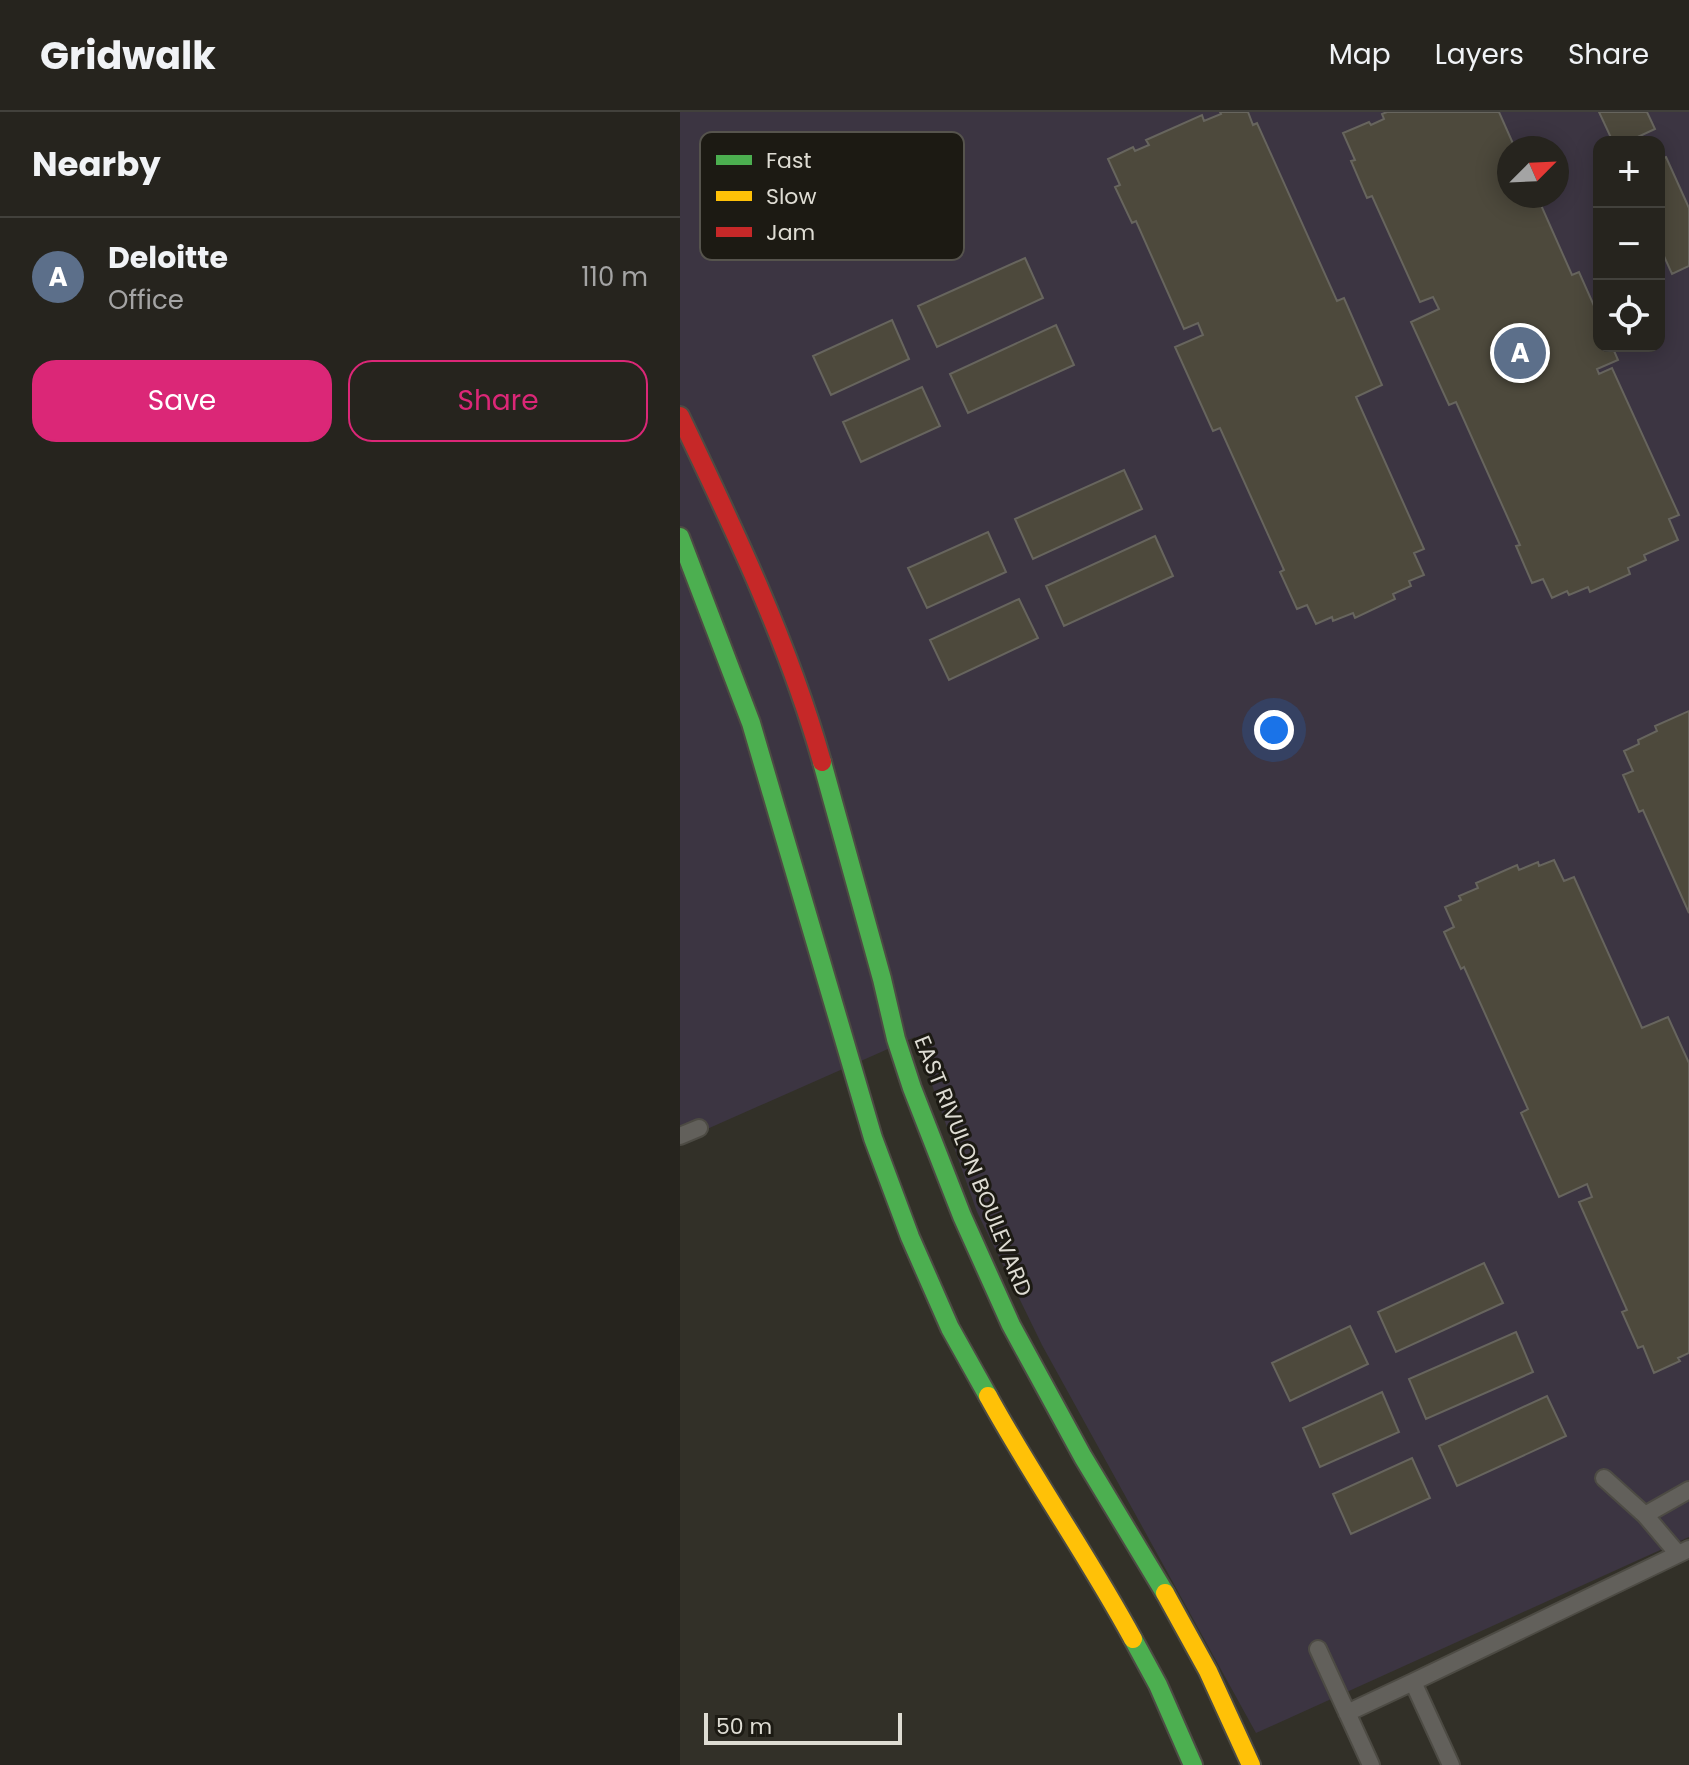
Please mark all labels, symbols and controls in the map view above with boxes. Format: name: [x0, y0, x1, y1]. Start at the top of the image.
text: Gridwalk: [40, 29, 216, 82]
text: Map: [1329, 35, 1391, 74]
text: Layers: [1435, 35, 1524, 74]
text: Share: [1568, 35, 1649, 74]
legend: [700, 132, 964, 260]
north arrow: [1497, 136, 1569, 208]
map controls: [1593, 136, 1665, 352]
button: +: [1593, 136, 1665, 208]
text: Nearby: [32, 140, 161, 188]
text: Fast: [766, 145, 811, 176]
text: Slow: [766, 181, 816, 212]
button: −: [1593, 208, 1665, 280]
text: Jam: [766, 217, 815, 248]
text: Deloitte: [108, 236, 228, 279]
text: A: [48, 259, 68, 295]
text: 110 m: [581, 259, 648, 295]
button: locate: [1593, 280, 1665, 352]
text: Office: [108, 282, 184, 318]
pin: A: [1494, 323, 1546, 383]
button: Save: [32, 360, 332, 442]
button: Share: [348, 360, 648, 442]
your location: [1254, 710, 1294, 750]
street label: EAST RIVULON BOULEVARD: [906, 1031, 1040, 1301]
scale bar: [704, 1709, 902, 1745]
text: 50 m: [716, 1711, 772, 1742]

